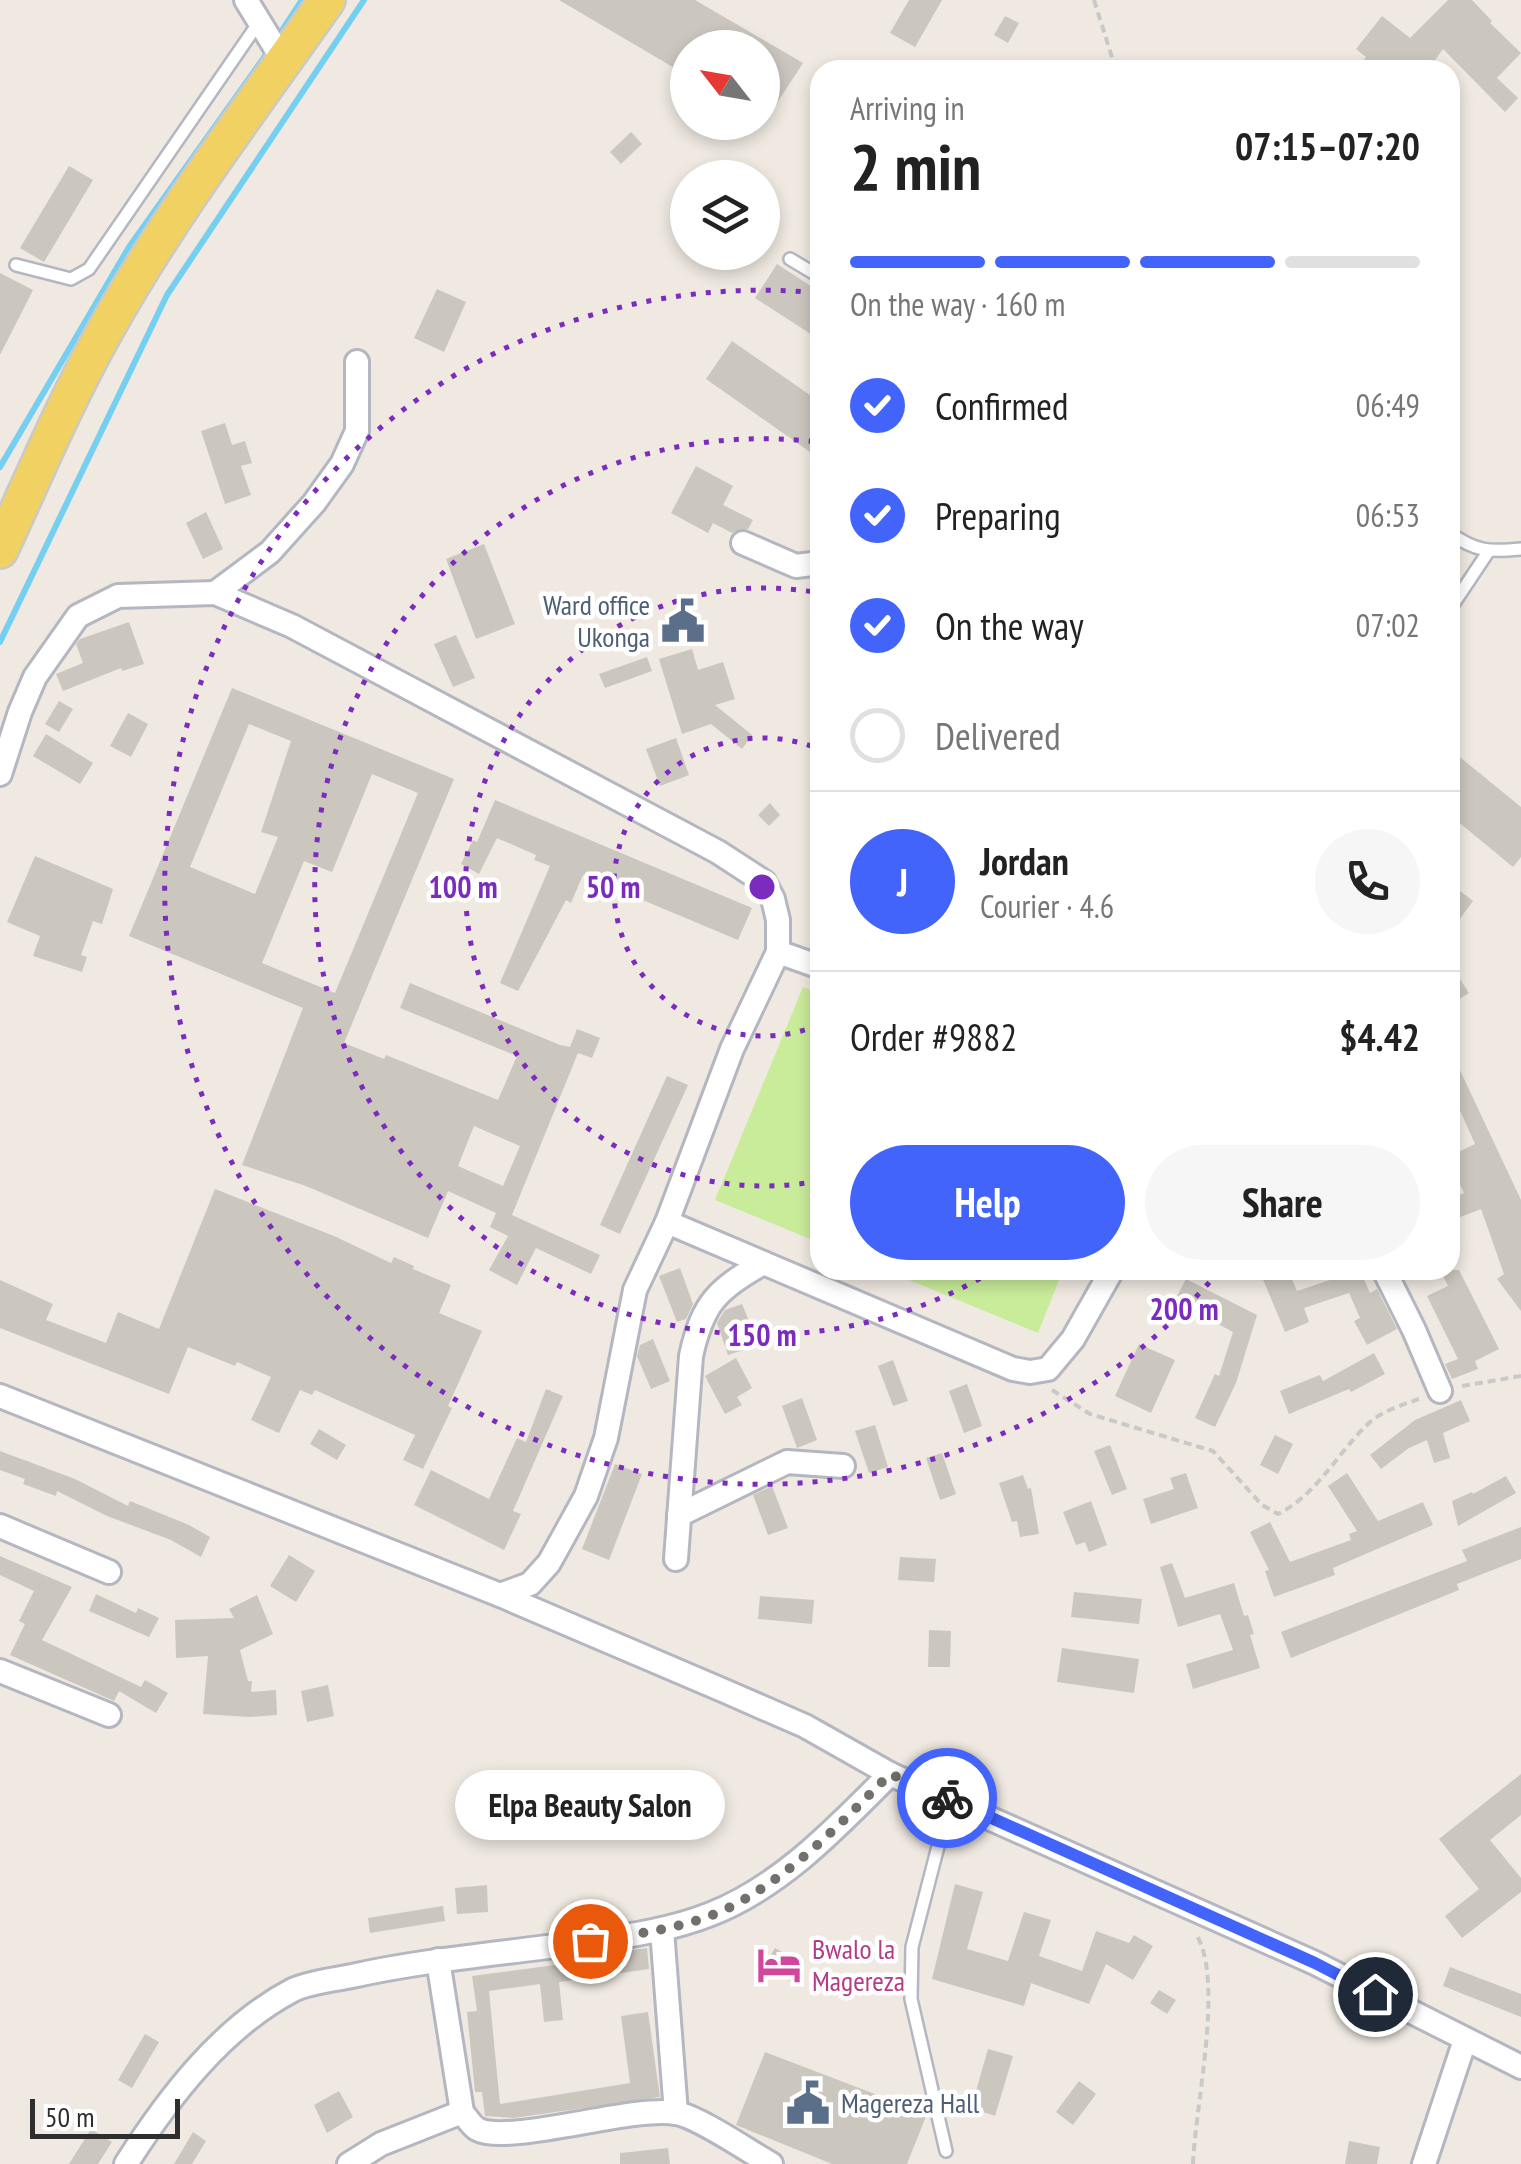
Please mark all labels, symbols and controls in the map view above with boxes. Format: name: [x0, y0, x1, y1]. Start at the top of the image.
north arrow: [670, 30, 780, 140]
map controls: [670, 30, 780, 270]
text: Arriving in: [850, 87, 965, 129]
text: 07:15–07:20: [1235, 121, 1420, 170]
text: 2 min: [850, 124, 981, 208]
button: layers: [670, 160, 780, 270]
text: On the way · 160 m: [850, 283, 1065, 325]
icon: check: [850, 378, 905, 433]
text: Confirmed: [935, 381, 1068, 430]
text: 06:49: [1356, 384, 1420, 426]
icon: check: [850, 488, 905, 543]
text: Preparing: [935, 491, 1061, 540]
text: 06:53: [1356, 494, 1420, 536]
place label: Ward office Ukonga: [543, 586, 650, 655]
public building icon: Ward office Ukonga: [659, 597, 707, 645]
icon: check: [850, 598, 905, 653]
text: On the way: [935, 601, 1083, 650]
text: 07:02: [1356, 604, 1420, 646]
text: Delivered: [935, 711, 1061, 760]
button: phone: [1315, 829, 1420, 934]
text: Jordan: [980, 836, 1069, 885]
text: J: [897, 857, 908, 906]
text: 100 m: [428, 867, 498, 906]
text: 50 m: [586, 867, 640, 906]
centre of rings: [744, 869, 780, 905]
text: Courier · 4.6: [980, 885, 1114, 927]
text: Order #9882: [850, 1012, 1017, 1061]
text: $4.42: [1339, 1012, 1420, 1061]
button: Help: [850, 1145, 1125, 1260]
button: Share: [1145, 1145, 1420, 1260]
text: 200 m: [1149, 1289, 1219, 1328]
text: 150 m: [727, 1315, 797, 1354]
courier: [897, 1748, 997, 1848]
callout: Elpa Beauty Salon: [455, 1771, 725, 1841]
icon: bike: [920, 1771, 975, 1826]
text: Elpa Beauty Salon: [488, 1784, 692, 1826]
pin: [548, 1899, 633, 1984]
icon: bag: [563, 1914, 618, 1969]
place label: Bwalo la Magereza: [812, 1930, 905, 1999]
hotel icon: Bwalo la Magereza: [755, 1941, 803, 1989]
pin: [1333, 1952, 1418, 2037]
icon: home: [1348, 1967, 1403, 2022]
public building icon: Magereza Hall: [784, 2079, 832, 2127]
place label: Magereza Hall: [841, 2084, 980, 2121]
scale bar: [30, 2094, 180, 2138]
text: 50 m: [45, 2098, 94, 2135]

